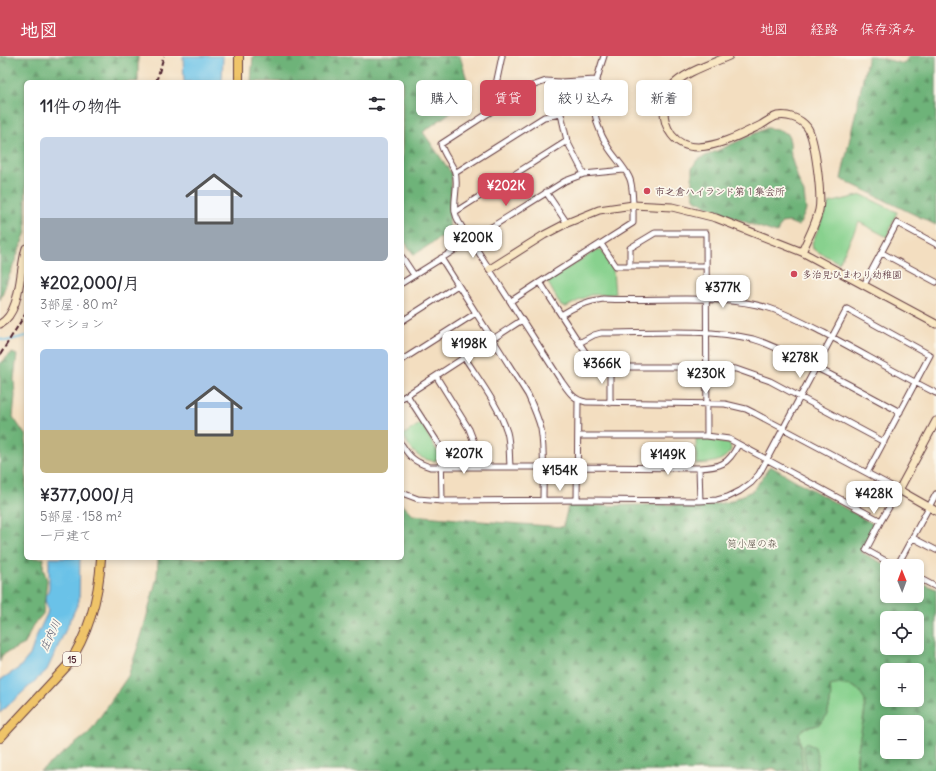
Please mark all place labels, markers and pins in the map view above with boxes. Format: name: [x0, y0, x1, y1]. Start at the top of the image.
pin: ¥202K: [478, 173, 534, 207]
place label: 市之倉ハイランド第１集会所: [655, 185, 785, 198]
marker: 市之倉ハイランド第１集会所: [642, 186, 652, 196]
pin: ¥200K: [445, 225, 501, 259]
place label: 多治見ひまわり幼稚園: [802, 268, 902, 281]
marker: 多治見ひまわり幼稚園: [789, 269, 799, 279]
pin: ¥377K: [695, 275, 751, 309]
pin: ¥198K: [441, 331, 497, 365]
pin: ¥278K: [772, 345, 828, 379]
pin: ¥366K: [574, 351, 630, 385]
pin: ¥230K: [678, 361, 734, 395]
pin: ¥207K: [436, 441, 492, 475]
pin: ¥149K: [640, 442, 696, 476]
pin: ¥154K: [532, 458, 588, 492]
pin: ¥428K: [846, 481, 902, 515]

